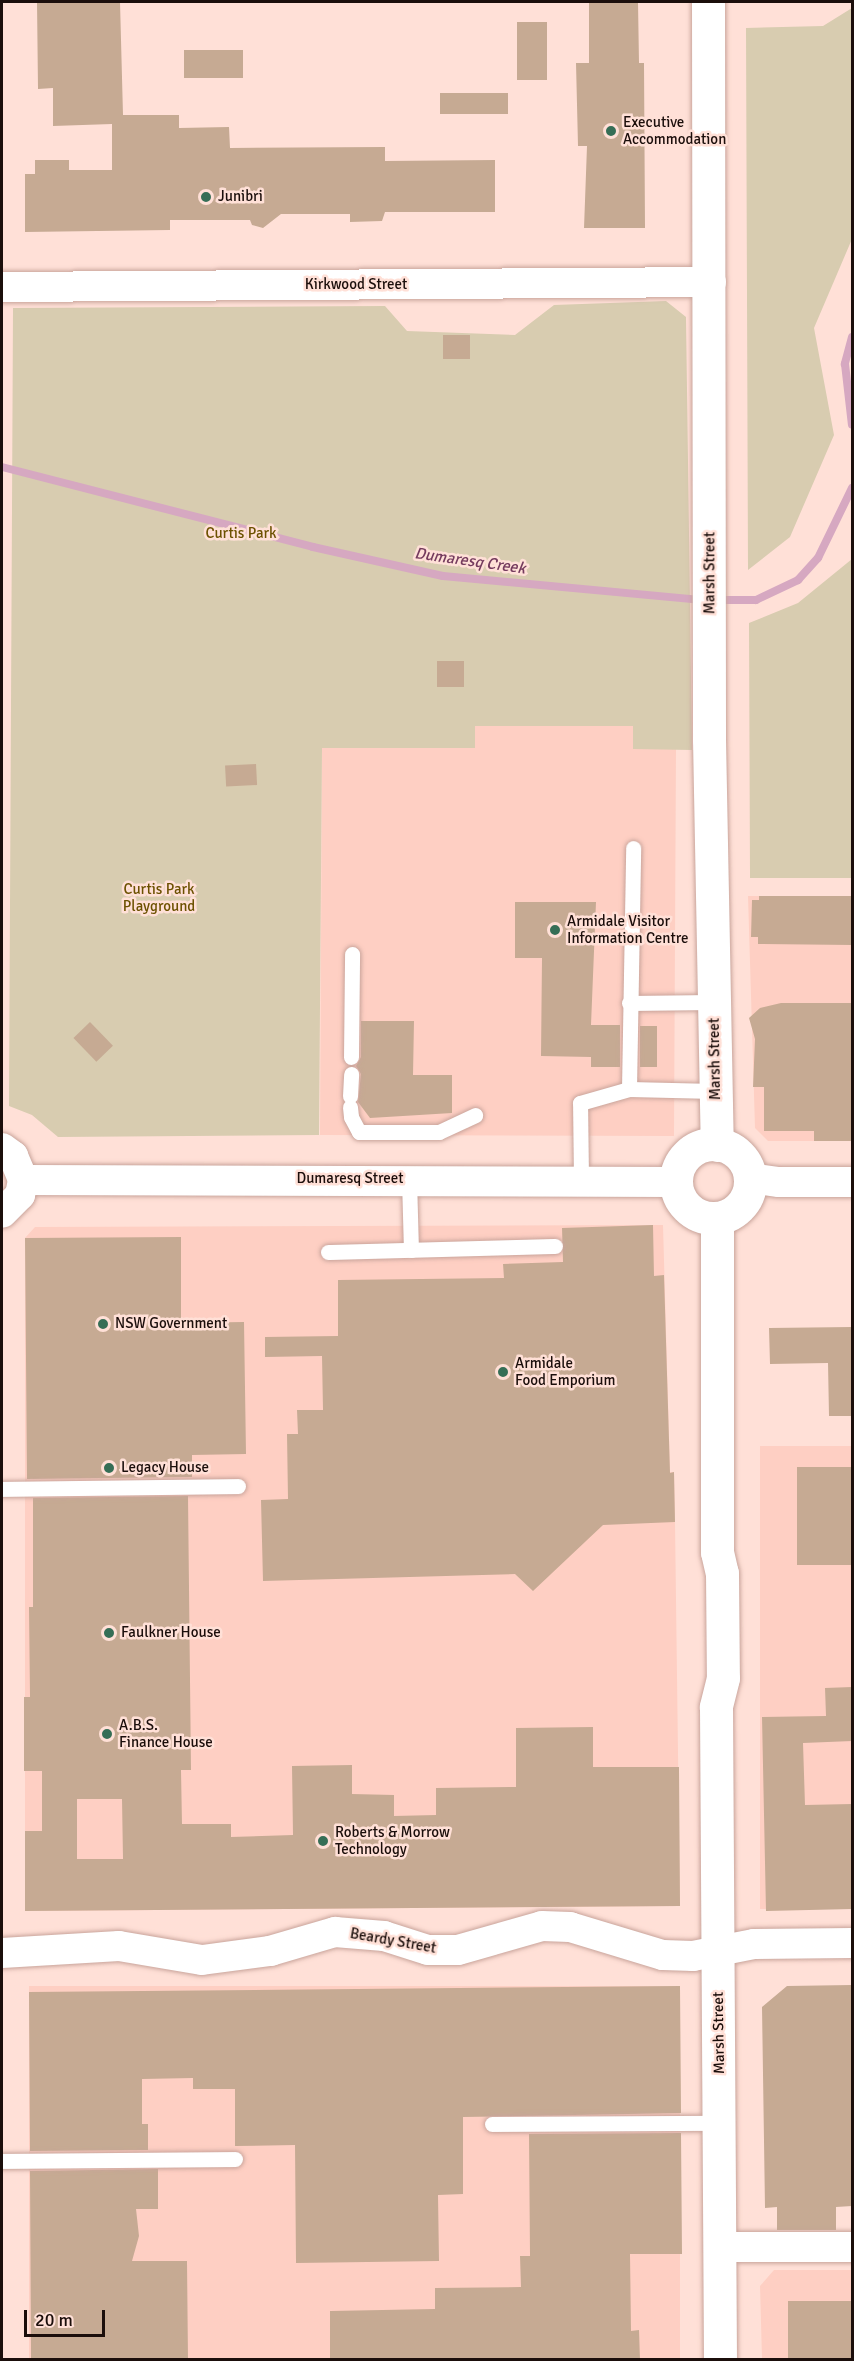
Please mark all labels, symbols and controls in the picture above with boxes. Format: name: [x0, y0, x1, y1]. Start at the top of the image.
place label: Executive Accommodation: [623, 113, 726, 148]
marker: Executive Accommodation: [604, 124, 618, 138]
place label: Junibri: [218, 188, 263, 206]
marker: Junibri: [199, 190, 213, 204]
street label: Kirkwood Street: [305, 276, 407, 294]
park label: Curtis Park: [205, 525, 277, 543]
street label: Marsh Street: [701, 532, 719, 614]
water label: Dumaresq Creek: [413, 544, 527, 578]
park label: Curtis Park Playground: [123, 880, 195, 915]
place label: Armidale Visitor Information Centre: [567, 912, 689, 947]
marker: Armidale Visitor Information Centre: [548, 923, 562, 937]
street label: Marsh Street: [705, 1018, 725, 1100]
street label: Dumaresq Street: [296, 1170, 404, 1188]
place label: NSW Government: [115, 1315, 227, 1333]
marker: NSW Government: [96, 1317, 110, 1331]
place label: Armidale Food Emporium: [515, 1354, 615, 1389]
marker: Armidale Food Emporium: [496, 1365, 510, 1379]
place label: Legacy House: [121, 1459, 209, 1477]
marker: Legacy House: [102, 1461, 116, 1475]
place label: Faulkner House: [121, 1624, 221, 1642]
marker: Faulkner House: [102, 1626, 116, 1640]
place label: A.B.S. Finance House: [119, 1716, 213, 1751]
marker: A.B.S. Finance House: [100, 1727, 114, 1741]
place label: Roberts & Morrow Technology: [335, 1823, 450, 1858]
marker: Roberts & Morrow Technology: [316, 1834, 330, 1848]
street label: Beardy Street: [349, 1925, 437, 1957]
street label: Marsh Street: [709, 1992, 729, 2074]
scale bar: [27, 2298, 108, 2336]
text: 20 m: [35, 2309, 73, 2331]

